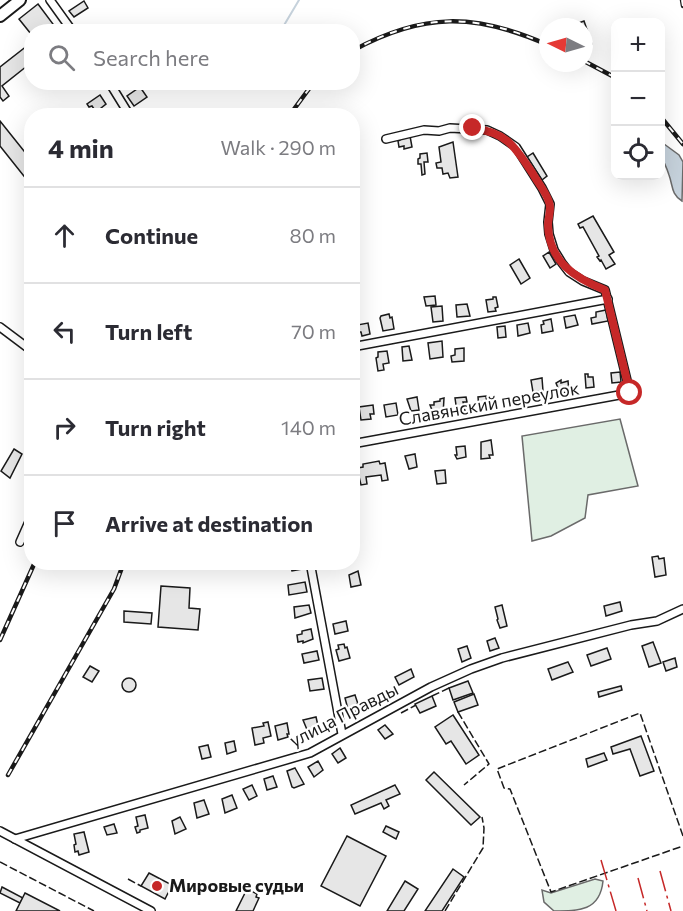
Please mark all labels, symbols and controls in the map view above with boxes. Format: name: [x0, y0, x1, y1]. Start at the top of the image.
north arrow: [539, 18, 593, 72]
map controls: [611, 18, 665, 180]
button: +: [611, 18, 665, 72]
search box: [24, 24, 360, 90]
icon: search: [45, 41, 78, 74]
text: Search here: [93, 44, 209, 71]
button: −: [611, 72, 665, 126]
route end: [459, 114, 485, 140]
button: locate: [611, 126, 665, 180]
text: 4 min: [48, 132, 114, 163]
text: Walk · 290 m: [220, 135, 336, 159]
icon: ahead: [48, 219, 81, 252]
text: Continue: [105, 222, 198, 249]
text: 80 m: [290, 223, 336, 247]
icon: left: [48, 315, 81, 348]
text: Turn left: [105, 318, 192, 345]
text: 70 m: [291, 319, 336, 343]
street label: Славянский переулок: [397, 376, 581, 430]
route start: [616, 379, 642, 405]
icon: right: [48, 411, 81, 444]
text: Turn right: [105, 414, 206, 441]
text: 140 m: [281, 415, 336, 439]
icon: arrive: [48, 507, 81, 540]
text: Arrive at destination: [105, 510, 313, 537]
street label: улица Правды: [285, 677, 402, 751]
place label: Мировые судьи: [169, 874, 304, 896]
marker: Мировые судьи: [150, 879, 164, 893]

